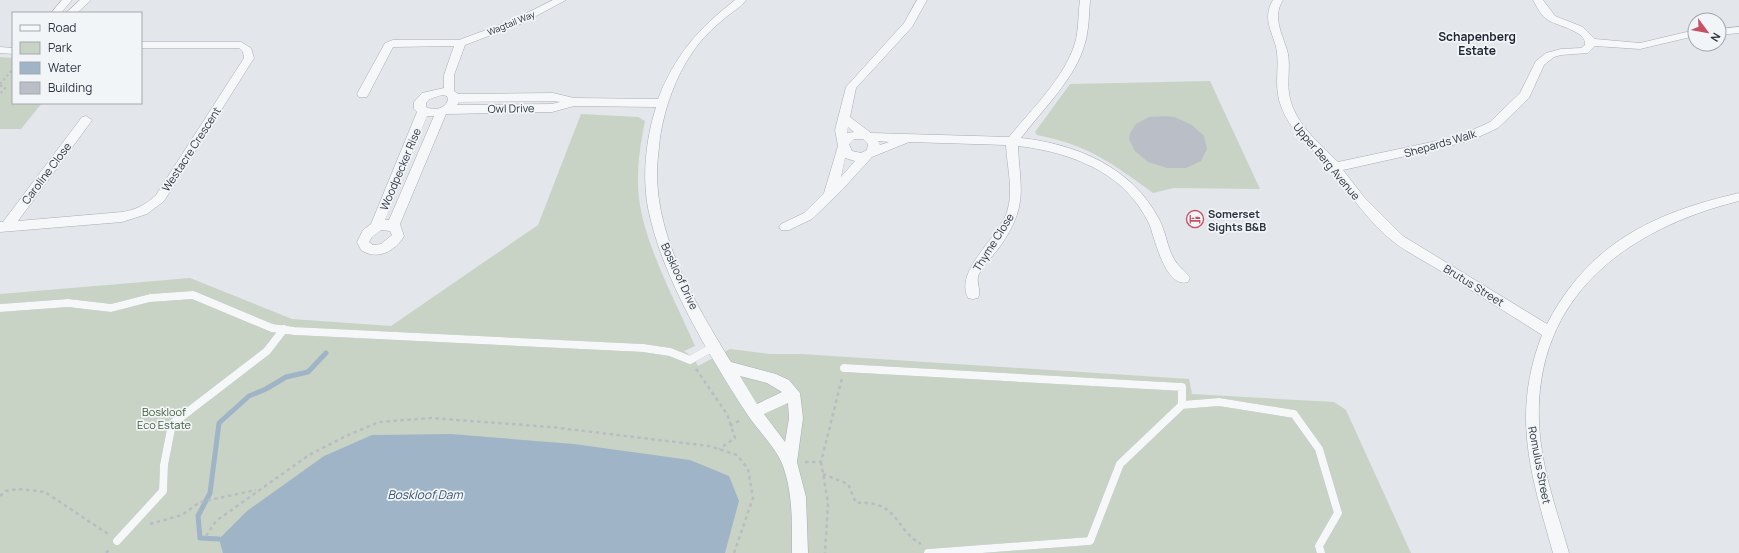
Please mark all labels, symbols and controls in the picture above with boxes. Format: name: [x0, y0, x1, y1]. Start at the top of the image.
street label: Wagtail Way: [485, 7, 537, 38]
legend: [12, 12, 142, 104]
north arrow: [1687, 12, 1727, 52]
text: Road: [48, 19, 76, 36]
district label: Schapenberg Estate: [1438, 28, 1516, 59]
text: N: [1707, 30, 1724, 45]
text: Park: [48, 39, 73, 56]
text: Water: [48, 59, 82, 76]
text: Building: [48, 79, 92, 96]
street label: Owl Drive: [487, 100, 535, 116]
street label: Westacre Crescent: [158, 104, 224, 194]
street label: Upper Berg Avenue: [1290, 119, 1364, 203]
street label: Woodpecker Rise: [376, 125, 424, 212]
street label: Shepards Walk: [1402, 125, 1478, 160]
street label: Caroline Close: [18, 139, 75, 207]
place label: Somerset Sights B&B: [1208, 206, 1266, 234]
hotel icon: Somerset Sights B&B: [1185, 209, 1205, 229]
street label: Thyme Close: [969, 210, 1017, 274]
street label: Boskloof Drive: [658, 240, 702, 312]
street label: Brutus Street: [1441, 260, 1507, 310]
park label: Boskloof Eco Estate: [137, 404, 192, 432]
street label: Romulus Street: [1525, 425, 1555, 505]
water label: Boskloof Dam: [387, 486, 463, 503]

